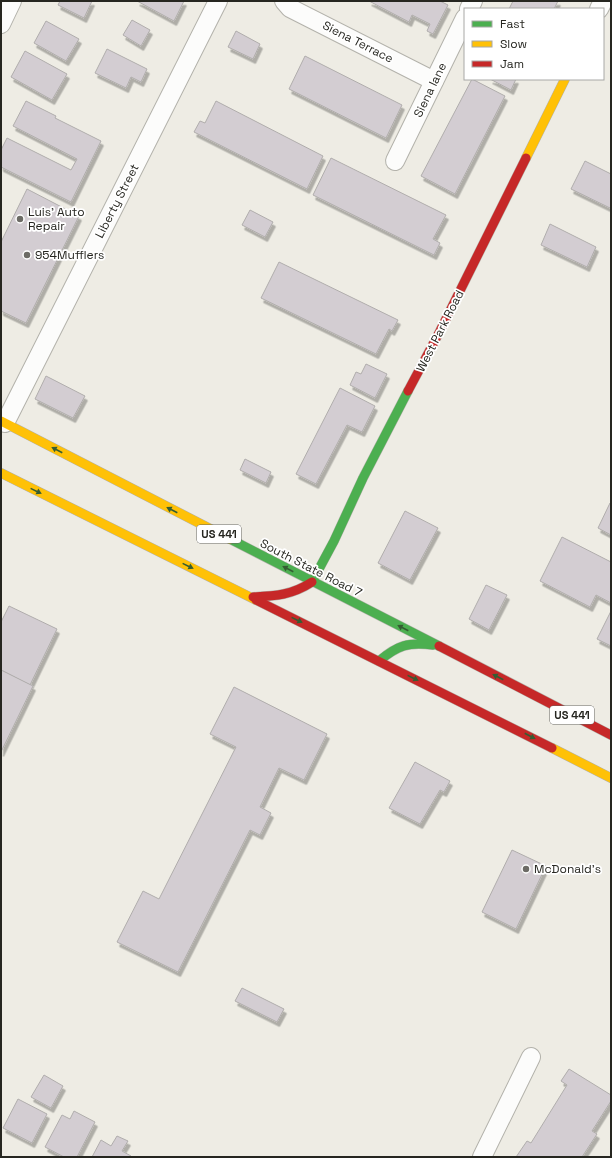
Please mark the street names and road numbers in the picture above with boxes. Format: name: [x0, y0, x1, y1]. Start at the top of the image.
street label: Siena Terrace: [320, 17, 396, 67]
street label: Siena lane: [410, 60, 450, 120]
street label: Liberty Street: [91, 161, 143, 241]
street label: West Park Road: [413, 287, 467, 375]
road number: US 441: [197, 525, 241, 543]
street label: South State Road 7: [257, 535, 365, 601]
road number: US 441: [550, 706, 594, 724]

